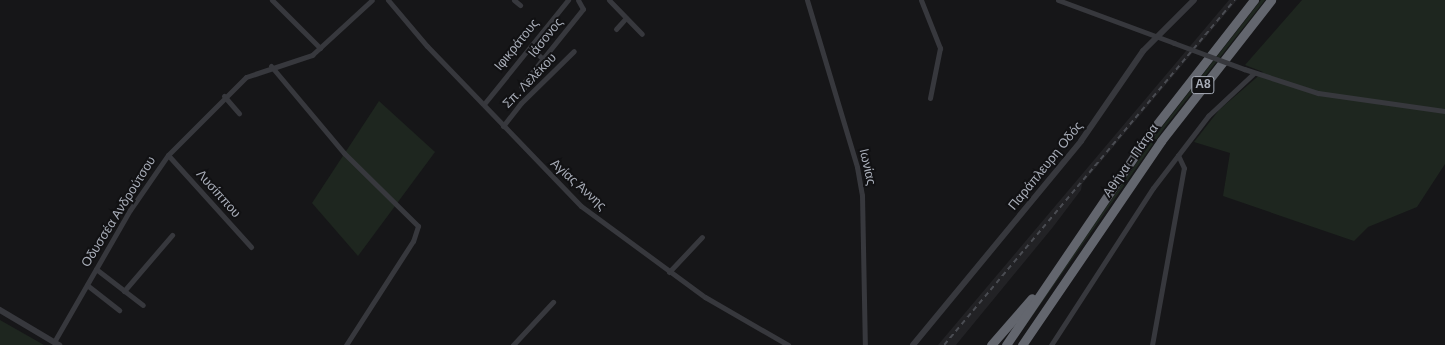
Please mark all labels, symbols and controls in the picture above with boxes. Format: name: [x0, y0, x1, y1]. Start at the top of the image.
street label: Ιάσονος: [525, 15, 567, 61]
street label: Ιφικράτους: [491, 16, 543, 74]
street label: Σπ. Λελέκου: [500, 50, 560, 112]
road number: Α8: [1191, 75, 1215, 95]
street label: Παράπλευρη Οδός: [1006, 119, 1086, 213]
street label: Αθήνα - Πάτρα: [1100, 121, 1162, 201]
street label: Ιωνίας: [855, 147, 879, 187]
street label: Οδυσσέα Ανδρούτσου: [78, 153, 160, 271]
street label: Αγίας Άννης: [547, 156, 609, 214]
street label: Λυσίππου: [193, 167, 243, 221]

